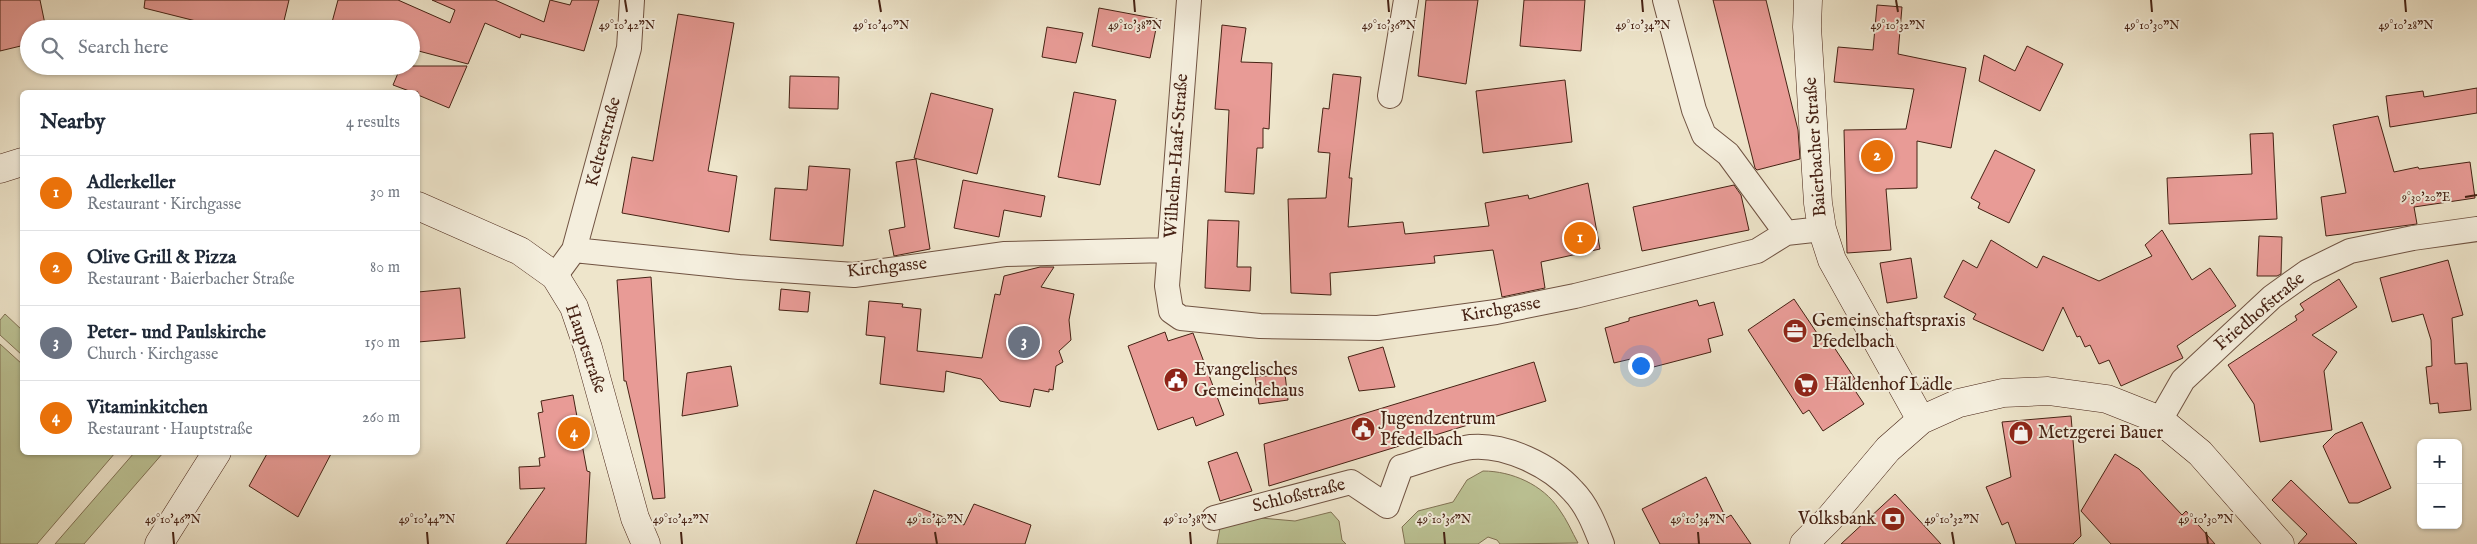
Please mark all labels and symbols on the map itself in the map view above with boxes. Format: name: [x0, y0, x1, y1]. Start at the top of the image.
text: 49°10'42"N: [599, 18, 656, 33]
text: 49°10'40"N: [853, 18, 910, 33]
text: 49°10'38"N: [1108, 18, 1163, 33]
text: 49°10'36"N: [1362, 18, 1417, 33]
text: 49°10'34"N: [1615, 18, 1671, 33]
text: 49°10'32"N: [1871, 18, 1926, 33]
text: 49°10'30"N: [2124, 18, 2180, 33]
text: 49°10'28"N: [2378, 18, 2434, 33]
street label: Wilhelm-Haaf-Straße: [1160, 73, 1194, 239]
street label: Baierbacher Straße: [1800, 76, 1832, 218]
street label: Kelterstraße: [581, 95, 627, 189]
pin: 2: [1861, 137, 1893, 175]
text: 9°30'20"E: [2401, 190, 2450, 205]
pin: 1: [1564, 219, 1596, 257]
street label: Kirchgasse: [846, 252, 928, 284]
street label: Friedhofstraße: [2210, 268, 2310, 356]
street label: Kirchgasse: [1460, 292, 1542, 328]
street label: Hauptstraße: [559, 301, 611, 397]
place label: Gemeinschaftspraxis Pfedelbach: [1812, 310, 1966, 354]
office icon: Gemeinschaftspraxis Pfedelbach: [1782, 318, 1808, 344]
pin: 3: [1008, 323, 1040, 361]
your location: [1628, 353, 1654, 379]
place label: Evangelisches Gemeindehaus: [1194, 359, 1304, 403]
public building icon: Evangelisches Gemeindehaus: [1163, 367, 1189, 393]
supermarket icon: Häldenhof Lädle: [1793, 372, 1819, 398]
place label: Häldenhof Lädle: [1824, 374, 1952, 397]
place label: Jugendzentrum Pfedelbach: [1378, 408, 1496, 452]
pin: 4: [558, 414, 590, 452]
public building icon: Jugendzentrum Pfedelbach: [1350, 416, 1376, 442]
shop icon: Metzgerei Bauer: [2008, 420, 2034, 446]
place label: Metzgerei Bauer: [2038, 422, 2163, 445]
street label: Schloßstraße: [1250, 473, 1348, 519]
bank icon: Volksbank: [1880, 506, 1906, 532]
place label: Volksbank: [1797, 508, 1876, 531]
text: 49°10'46"N: [145, 512, 202, 527]
text: 49°10'44"N: [399, 512, 456, 527]
text: 49°10'42"N: [653, 512, 710, 527]
text: 49°10'40"N: [907, 512, 964, 527]
text: 49°10'38"N: [1163, 512, 1218, 527]
text: 49°10'36"N: [1417, 512, 1472, 527]
text: 49°10'34"N: [1670, 512, 1726, 527]
text: 49°10'32"N: [1925, 512, 1980, 527]
text: 49°10'30"N: [2178, 512, 2234, 527]

